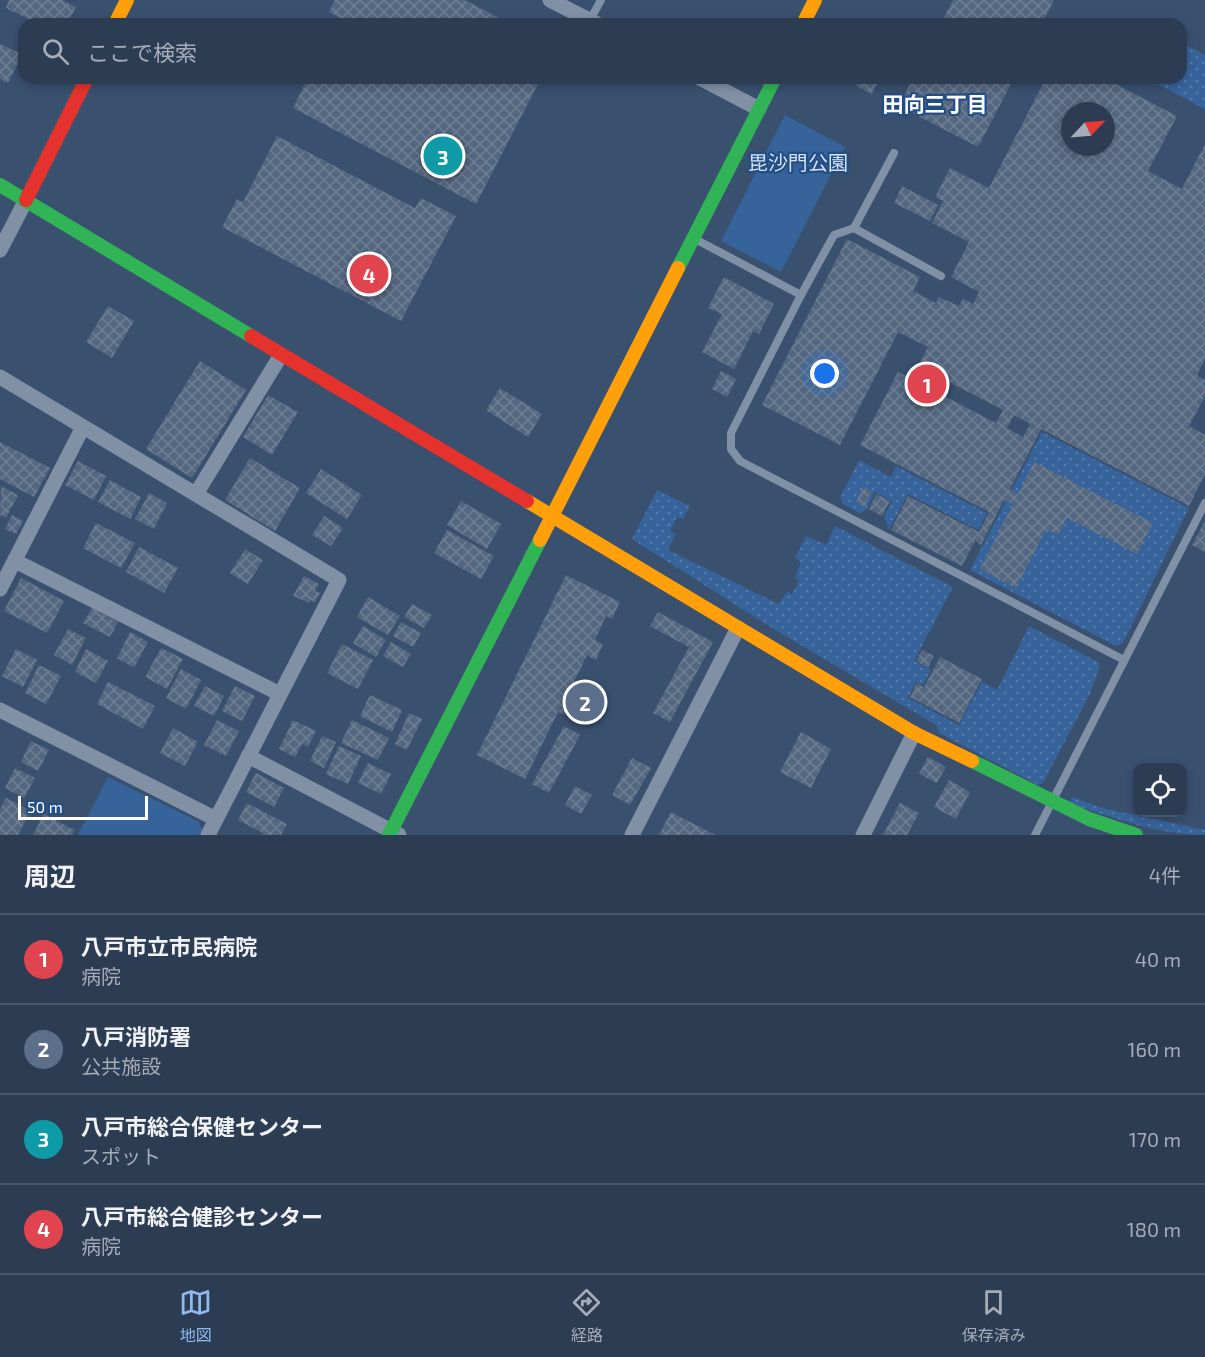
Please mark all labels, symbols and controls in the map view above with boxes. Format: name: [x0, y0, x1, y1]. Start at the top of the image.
search box: [18, 18, 1187, 84]
icon: search: [39, 35, 72, 68]
text: ここで検索: [87, 39, 197, 65]
district label: 田向三丁目: [883, 91, 988, 116]
north arrow: [1061, 102, 1115, 156]
pin: 3: [424, 134, 462, 178]
park label: 毘沙門公園: [748, 150, 848, 174]
pin: 4: [350, 252, 388, 296]
your location: [810, 359, 839, 388]
pin: 1: [908, 362, 946, 406]
pin: 2: [566, 680, 604, 724]
map controls: [1133, 763, 1187, 817]
button: locate: [1133, 763, 1187, 817]
scale bar: [18, 793, 148, 820]
text: 50 m: [27, 797, 63, 816]
text: 周辺: [24, 860, 76, 891]
text: 4件: [1149, 863, 1181, 887]
text: 八戸市立市民病院: [81, 933, 257, 959]
text: 1: [39, 947, 48, 971]
text: 40 m: [1135, 947, 1181, 971]
text: 病院: [81, 964, 121, 988]
text: 八戸消防署: [81, 1023, 191, 1049]
text: 2: [38, 1037, 49, 1061]
text: 160 m: [1128, 1037, 1181, 1061]
text: 公共施設: [81, 1054, 161, 1078]
text: 八戸市総合保健センター: [81, 1113, 323, 1139]
text: 3: [38, 1127, 49, 1151]
text: 170 m: [1129, 1127, 1181, 1151]
text: スポット: [81, 1144, 161, 1168]
text: 八戸市総合健診センター: [81, 1203, 323, 1229]
text: 4: [37, 1217, 50, 1241]
text: 180 m: [1127, 1217, 1181, 1241]
text: 病院: [81, 1234, 121, 1258]
tab: 地図: [179, 1286, 212, 1346]
tab: 経路: [570, 1286, 603, 1346]
tab: 保存済み: [962, 1286, 1026, 1346]

